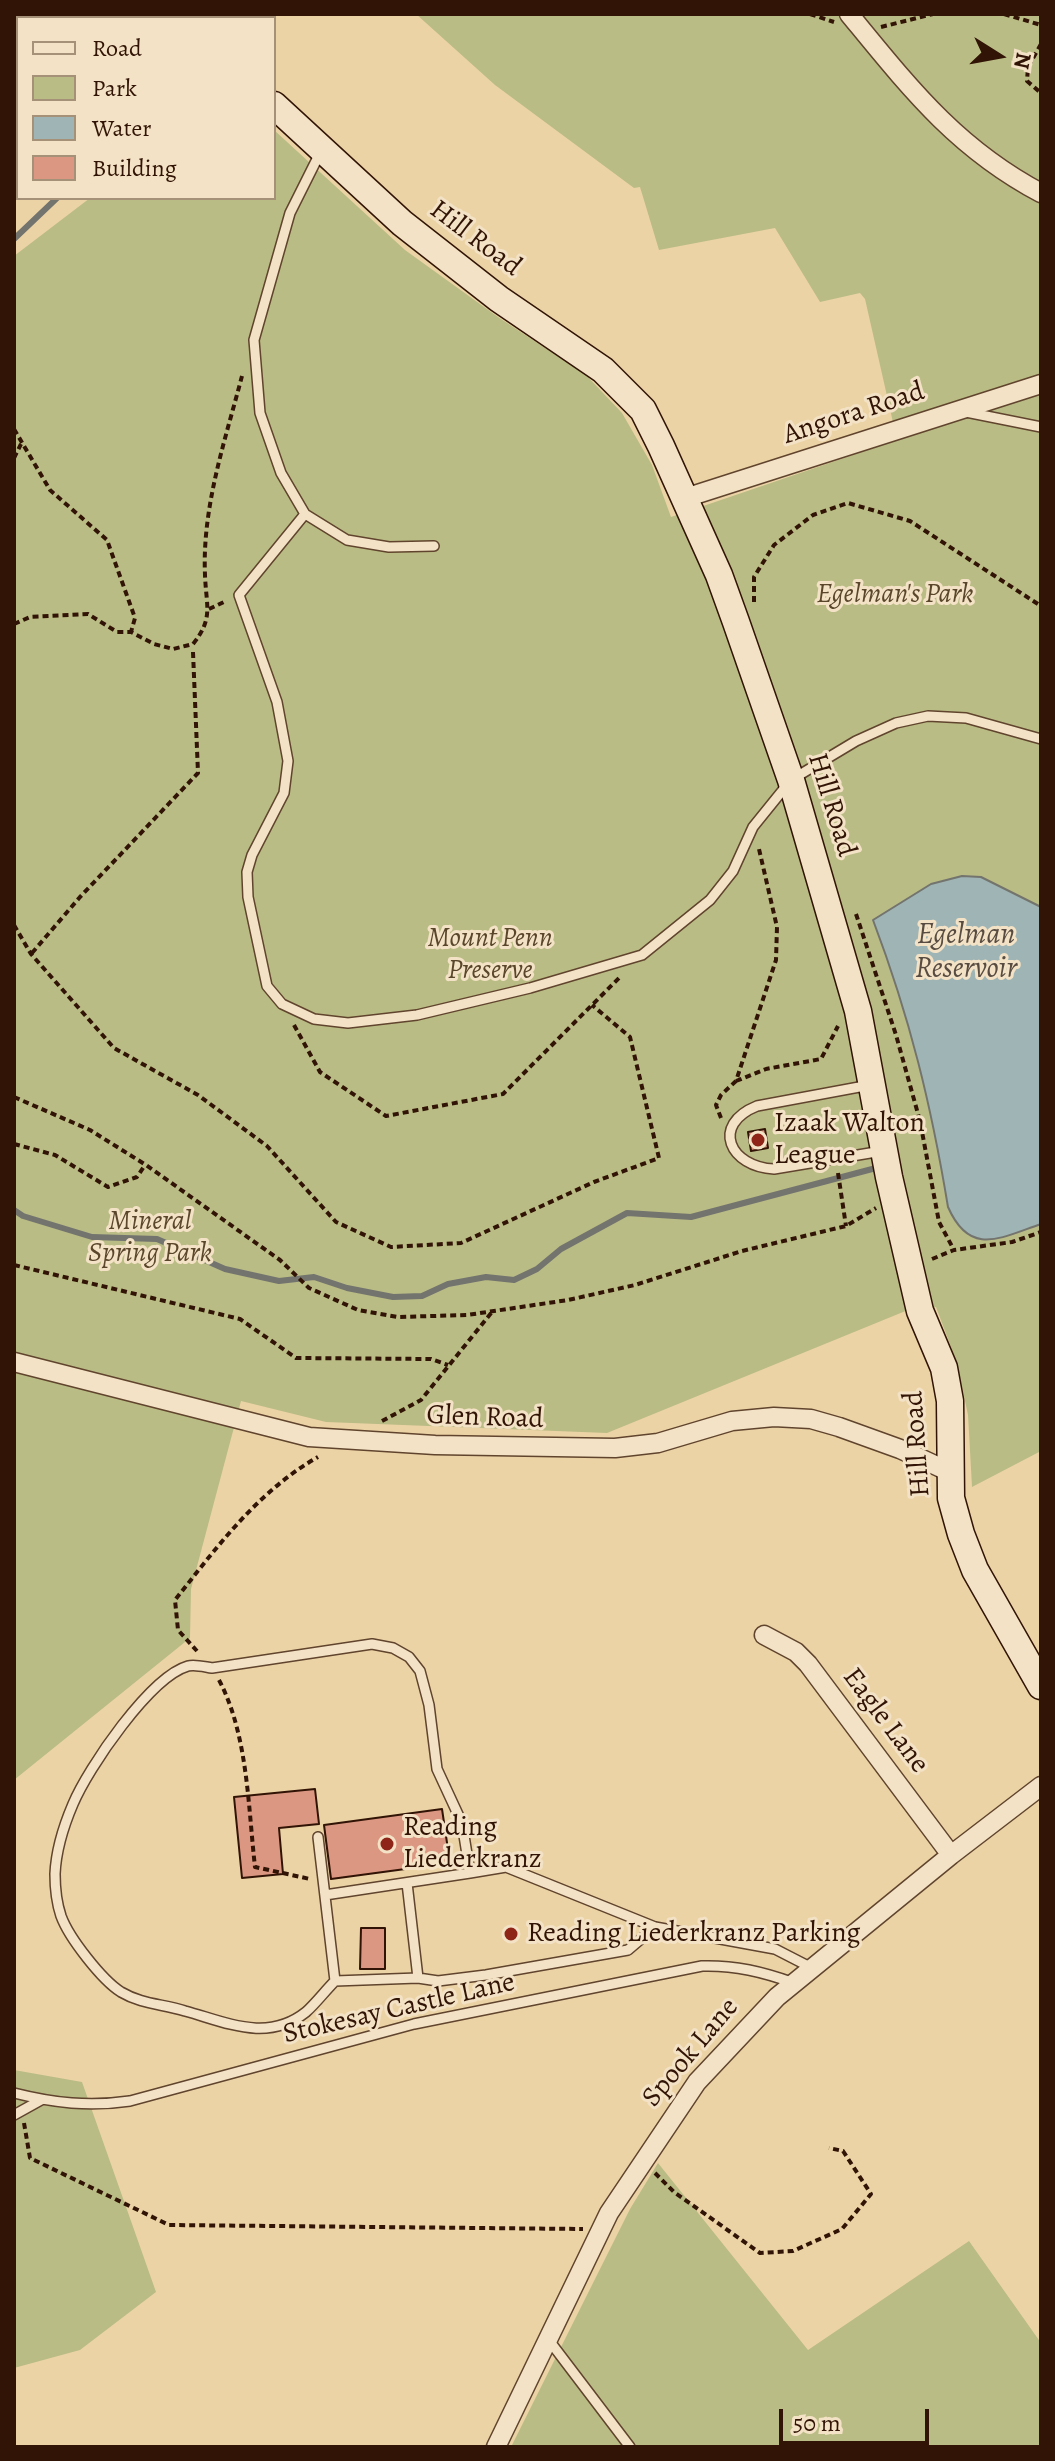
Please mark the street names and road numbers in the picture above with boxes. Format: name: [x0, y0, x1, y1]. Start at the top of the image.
street label: Hill Road: [422, 194, 528, 284]
street label: Angora Road: [779, 375, 929, 453]
street label: Hill Road: [799, 749, 863, 861]
street label: Hill Road: [898, 1390, 938, 1498]
street label: Glen Road: [426, 1399, 544, 1437]
street label: Eagle Lane: [835, 1662, 935, 1780]
street label: Stokesay Castle Lane: [280, 1966, 518, 2052]
street label: Spook Lane: [636, 1992, 746, 2114]

